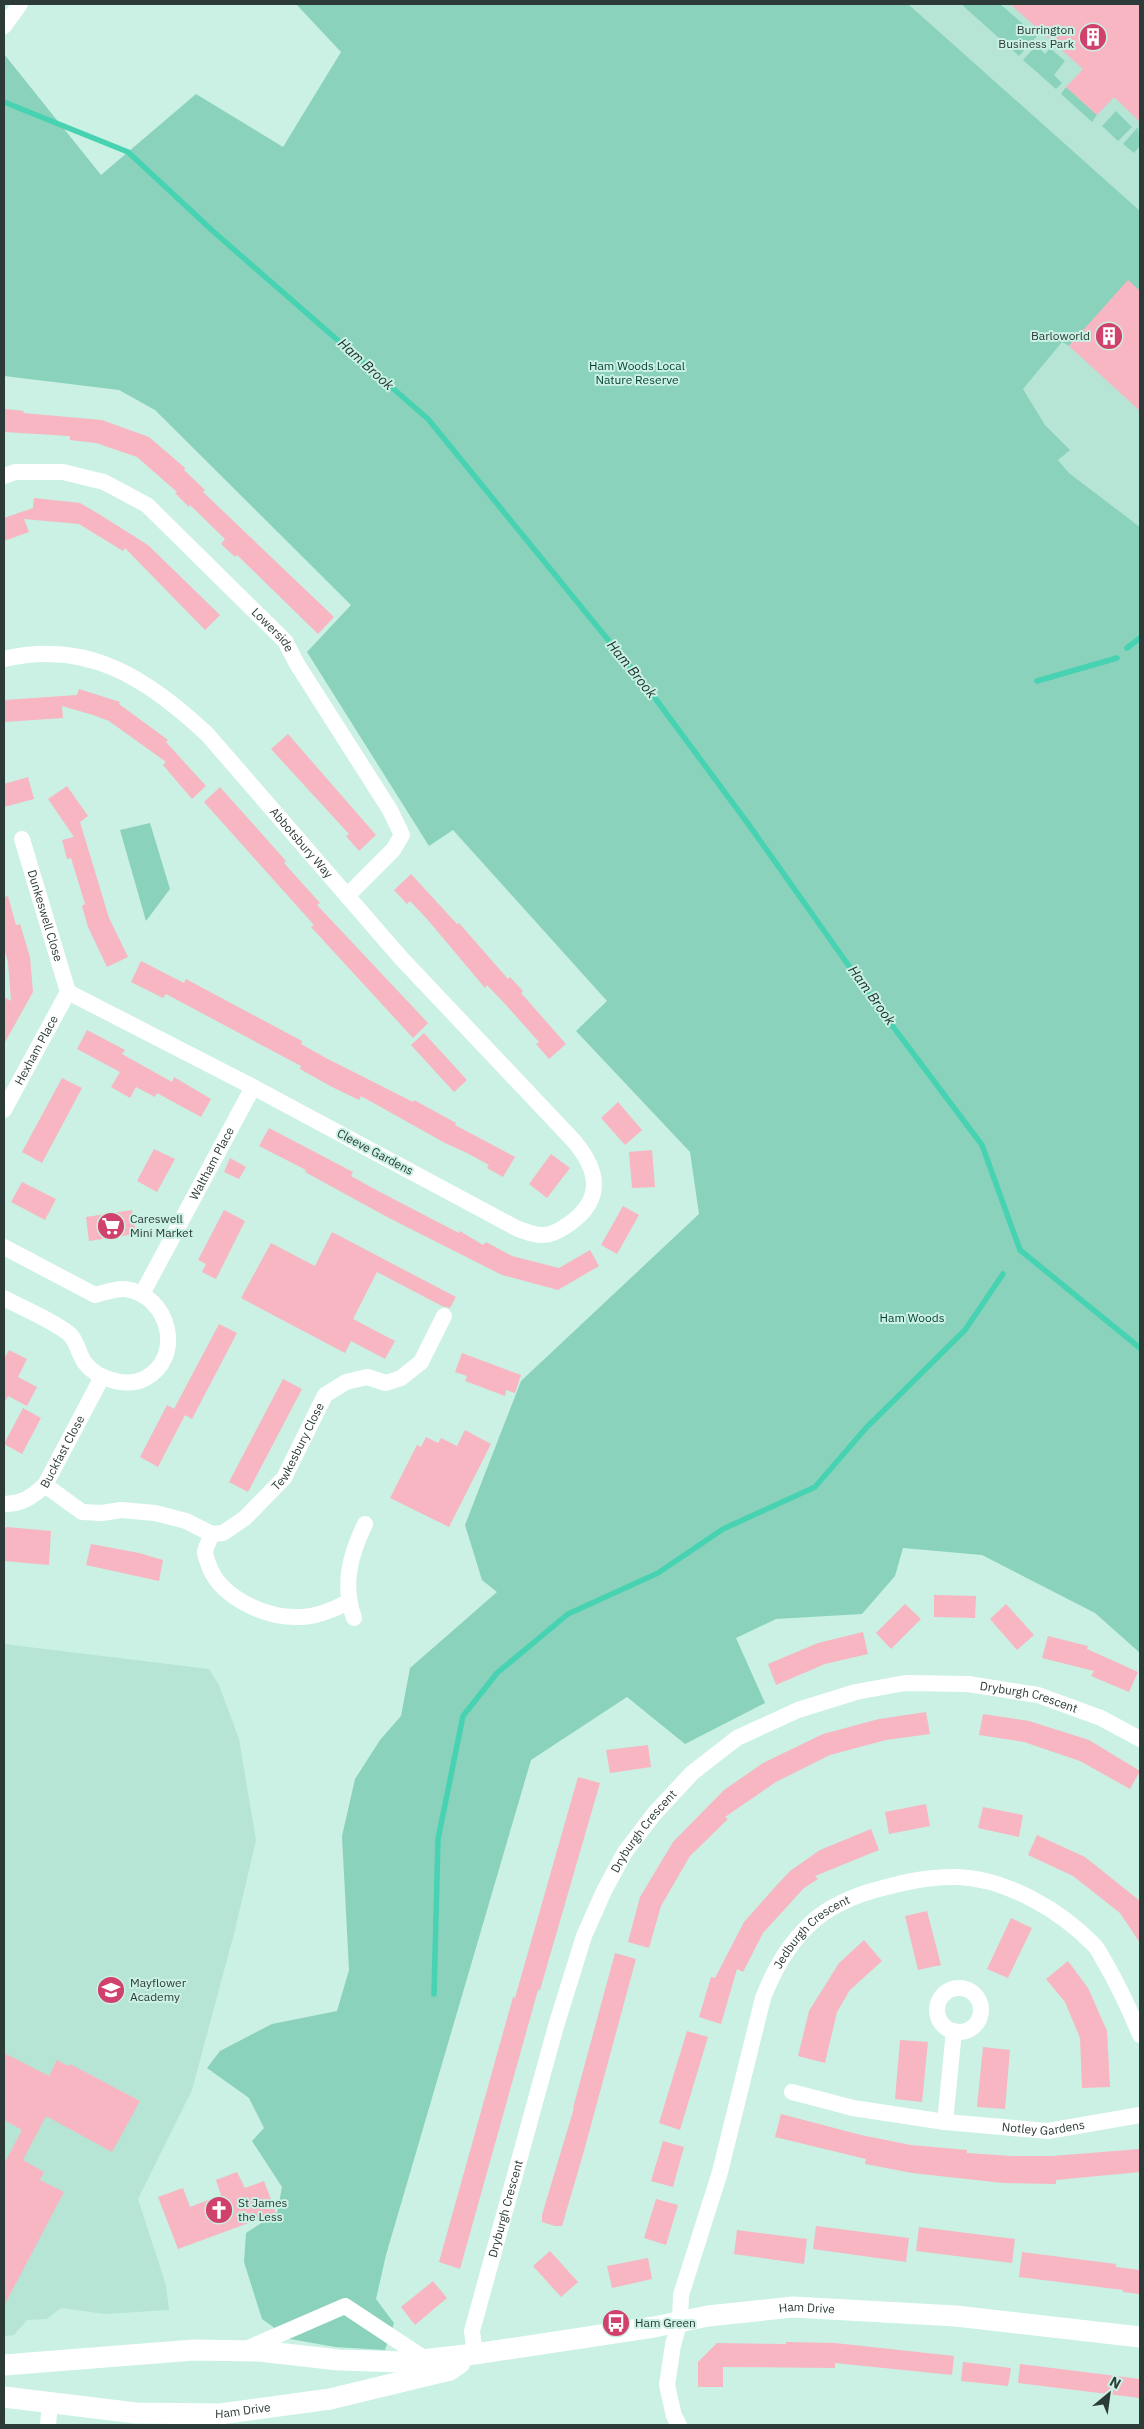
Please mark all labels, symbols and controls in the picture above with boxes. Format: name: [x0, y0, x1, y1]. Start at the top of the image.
place label: Burrington Business Park: [998, 22, 1075, 51]
building icon: Burrington Business Park: [1078, 22, 1108, 52]
building icon: Barloworld: [1094, 321, 1124, 351]
place label: Barloworld: [1031, 328, 1090, 343]
water label: Ham Brook: [334, 334, 398, 394]
park label: Ham Woods Local Nature Reserve: [589, 358, 685, 387]
street label: Lowerside: [249, 604, 297, 654]
water label: Ham Brook: [603, 636, 661, 702]
street label: Abbotsbury Way: [267, 804, 336, 881]
street label: Dunkeswell Close: [25, 868, 67, 964]
water label: Ham Brook: [844, 962, 900, 1029]
street label: Hexham Place: [11, 1012, 61, 1087]
street label: Waltham Place: [186, 1124, 237, 1202]
street label: Cleeve Gardens: [334, 1125, 416, 1178]
supermarket icon: Careswell Mini Market: [96, 1211, 126, 1241]
place label: Careswell Mini Market: [130, 1211, 193, 1240]
park label: Ham Woods: [880, 1310, 945, 1325]
street label: Tewkesbury Close: [268, 1400, 327, 1493]
street label: Buckfast Close: [37, 1412, 88, 1490]
street label: Dryburgh Crescent: [979, 1678, 1080, 1716]
street label: Dryburgh Crescent: [607, 1787, 680, 1875]
street label: Jedburgh Crescent: [770, 1892, 852, 1971]
school or university icon: Mayflower Academy: [96, 1975, 126, 2005]
place label: Mayflower Academy: [130, 1975, 187, 2004]
street label: Notley Gardens: [1001, 2117, 1086, 2138]
street label: Dryburgh Crescent: [485, 2158, 526, 2259]
church icon: St James the Less: [204, 2195, 234, 2225]
place label: St James the Less: [238, 2195, 288, 2224]
street label: Ham Drive: [778, 2299, 836, 2316]
bus stop icon: Ham Green: [601, 2308, 631, 2338]
place label: Ham Green: [635, 2315, 696, 2330]
north arrow: [1084, 2369, 1134, 2419]
text: N: [1107, 2372, 1124, 2393]
street label: Ham Drive: [215, 2399, 272, 2421]

